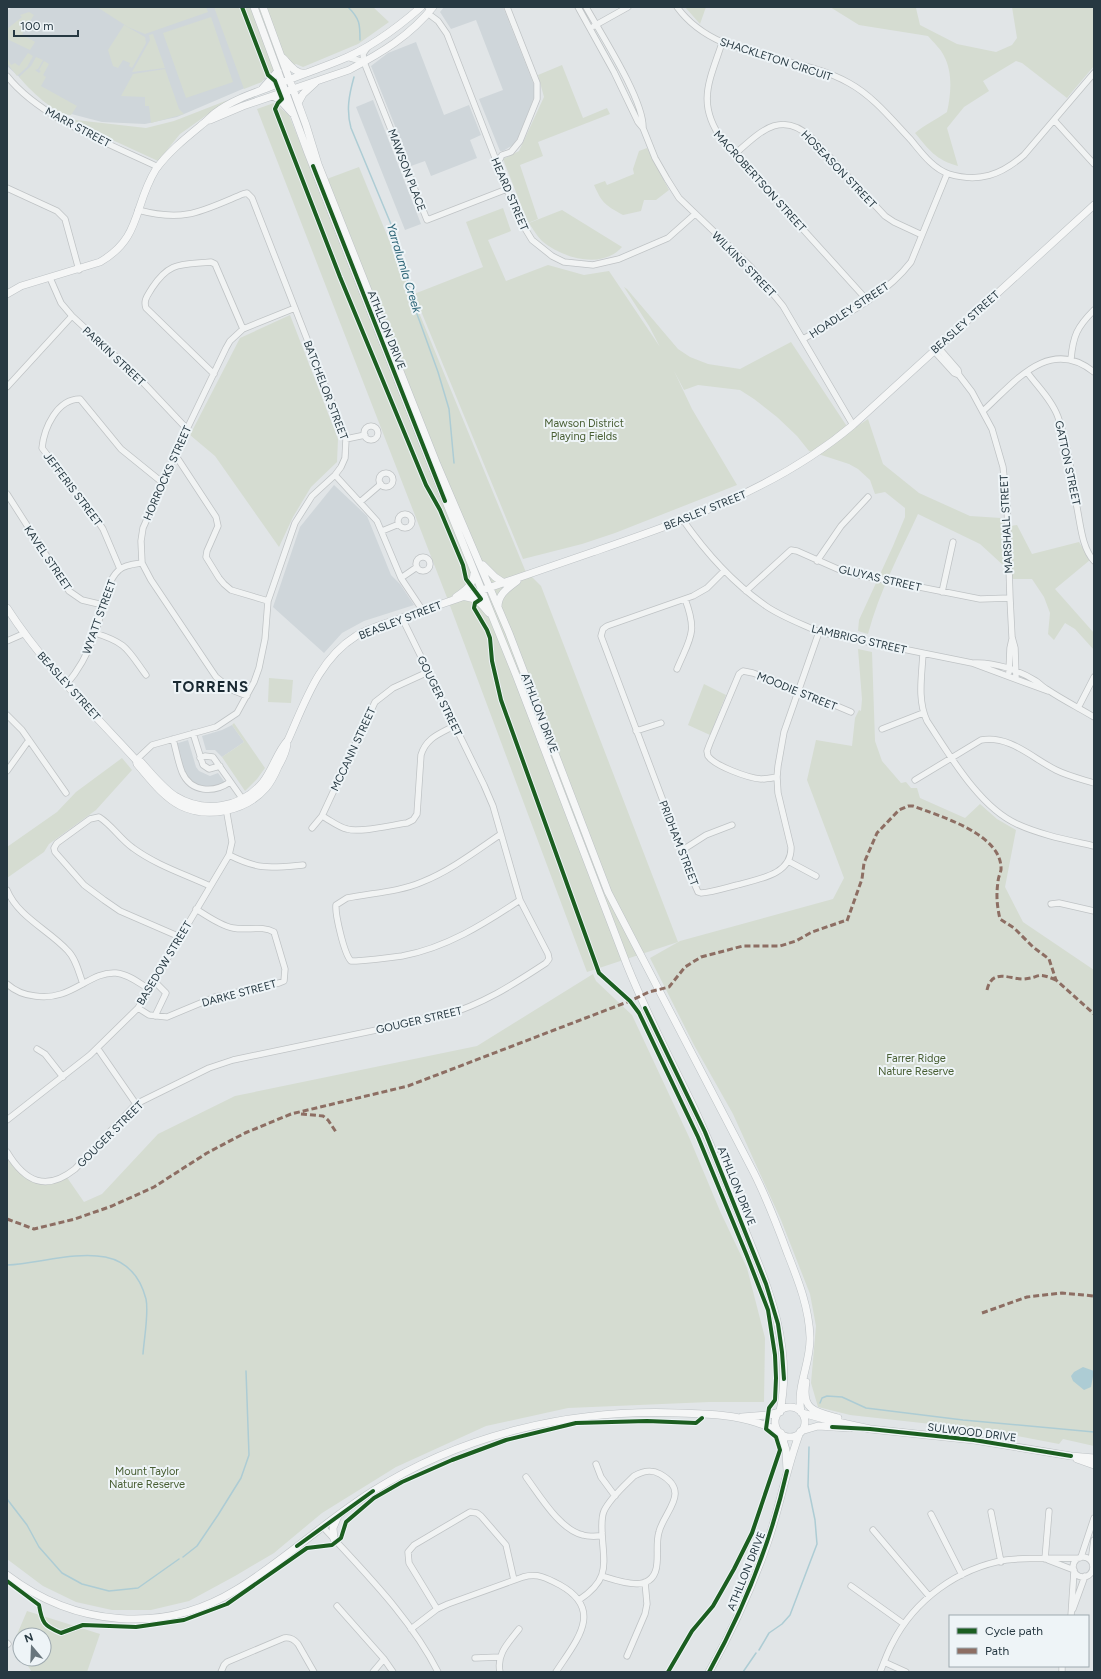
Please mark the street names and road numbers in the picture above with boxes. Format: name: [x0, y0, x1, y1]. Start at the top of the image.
street label: SHACKLETON CIRCUIT: [718, 35, 834, 84]
street label: MARR STREET: [43, 105, 113, 150]
street label: MAWSON PLACE: [385, 127, 428, 213]
street label: MACROBERTSON STREET: [711, 128, 808, 234]
street label: HOSEASON STREET: [798, 128, 879, 211]
street label: HEARD STREET: [488, 156, 531, 233]
street label: WILKINS STREET: [709, 229, 778, 300]
street label: HOADLEY STREET: [807, 280, 891, 341]
street label: BEASLEY STREET: [928, 288, 1002, 357]
street label: ATHLLON DRIVE: [365, 289, 408, 372]
street label: PARKIN STREET: [80, 324, 148, 389]
street label: BATCHELOR STREET: [301, 339, 350, 442]
street label: GATTON STREET: [1052, 420, 1083, 507]
street label: HORROCKS STREET: [141, 424, 194, 522]
street label: JEFFERIS STREET: [41, 450, 105, 529]
street label: MARSHALL STREET: [997, 474, 1016, 574]
street label: BEASLEY STREET: [662, 488, 748, 533]
street label: KAVEL STREET: [21, 524, 74, 593]
street label: GLUYAS STREET: [837, 563, 922, 594]
street label: WYATT STREET: [80, 578, 119, 656]
street label: BEASLEY STREET: [357, 599, 444, 642]
street label: LAMBRIGG STREET: [810, 622, 908, 657]
street label: BEASLEY STREET: [34, 649, 103, 723]
street label: GOUGER STREET: [414, 654, 465, 739]
street label: MOODIE STREET: [755, 670, 839, 713]
street label: ATHLLON DRIVE: [518, 672, 561, 755]
street label: MCCANN STREET: [328, 705, 379, 793]
street label: PRIDHAM STREET: [656, 799, 701, 888]
street label: BASEDOW STREET: [134, 919, 195, 1008]
street label: DARKE STREET: [200, 977, 278, 1010]
street label: GOUGER STREET: [375, 1004, 463, 1037]
street label: GOUGER STREET: [75, 1099, 146, 1170]
street label: ATHLLON DRIVE: [715, 1145, 758, 1228]
street label: SULWOOD DRIVE: [927, 1421, 1017, 1444]
street label: ATHLLON DRIVE: [725, 1530, 768, 1613]

